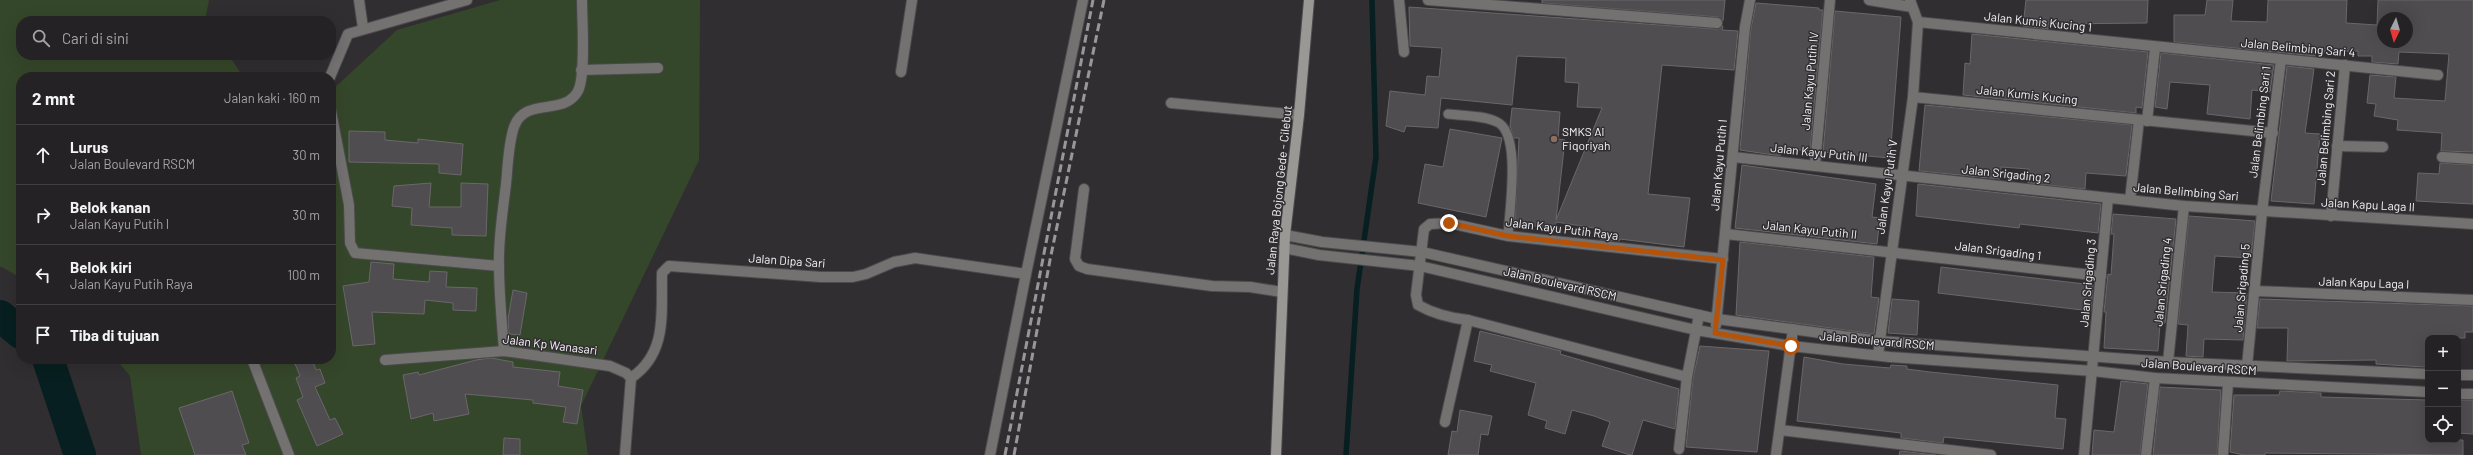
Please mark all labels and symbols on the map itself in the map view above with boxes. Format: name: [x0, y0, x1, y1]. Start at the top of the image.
street label: Jalan Kumis Kucing 1: [1984, 8, 2093, 34]
north arrow: [2377, 12, 2413, 48]
street label: Jalan Kayu Putih IV: [1798, 31, 1820, 131]
street label: Jalan Belimbing Sari 4: [2240, 35, 2356, 59]
street label: Jalan Belimbing Sari 1: [2245, 65, 2273, 179]
street label: Jalan Belimbing Sari 2: [2313, 70, 2337, 186]
street label: Jalan Kumis Kucing: [1976, 82, 2078, 106]
street label: Jalan Raya Bojong Gede - Cilebut: [1262, 105, 1294, 275]
street label: Jalan Kayu Putih I: [1707, 119, 1729, 211]
place label: SMKS Al Fiqoriyah: [1562, 124, 1610, 152]
marker: SMKS Al Fiqoriyah: [1549, 134, 1559, 144]
street label: Jalan Kayu Putih V: [1872, 139, 1900, 235]
street label: Jalan Kayu Putih III: [1770, 140, 1868, 164]
street label: Jalan Srigading 2: [1961, 161, 2051, 185]
street label: Jalan Belimbing Sari: [2133, 179, 2239, 203]
street label: Jalan Kapu Laga II: [2321, 195, 2415, 213]
route end: [1440, 214, 1458, 232]
street label: Jalan Kayu Putih Raya: [1505, 214, 1619, 242]
street label: Jalan Kayu Putih II: [1762, 217, 1858, 241]
street label: Jalan Srigading 4: [2150, 237, 2174, 327]
street label: Jalan Srigading 1: [1954, 238, 2042, 262]
street label: Jalan Srigading 3: [2076, 238, 2098, 328]
street label: Jalan Srigading 5: [2230, 243, 2252, 333]
street label: Jalan Dipa Sari: [748, 250, 826, 270]
street label: Jalan Boulevard RSCM: [1502, 263, 1618, 303]
street label: Jalan Kapu Laga I: [2318, 273, 2410, 291]
street label: Jalan Boulevard RSCM: [1819, 328, 1935, 352]
street label: Jalan Kp Wanasari: [502, 331, 598, 357]
route start: [1782, 337, 1800, 355]
street label: Jalan Boulevard RSCM: [2141, 355, 2257, 377]

